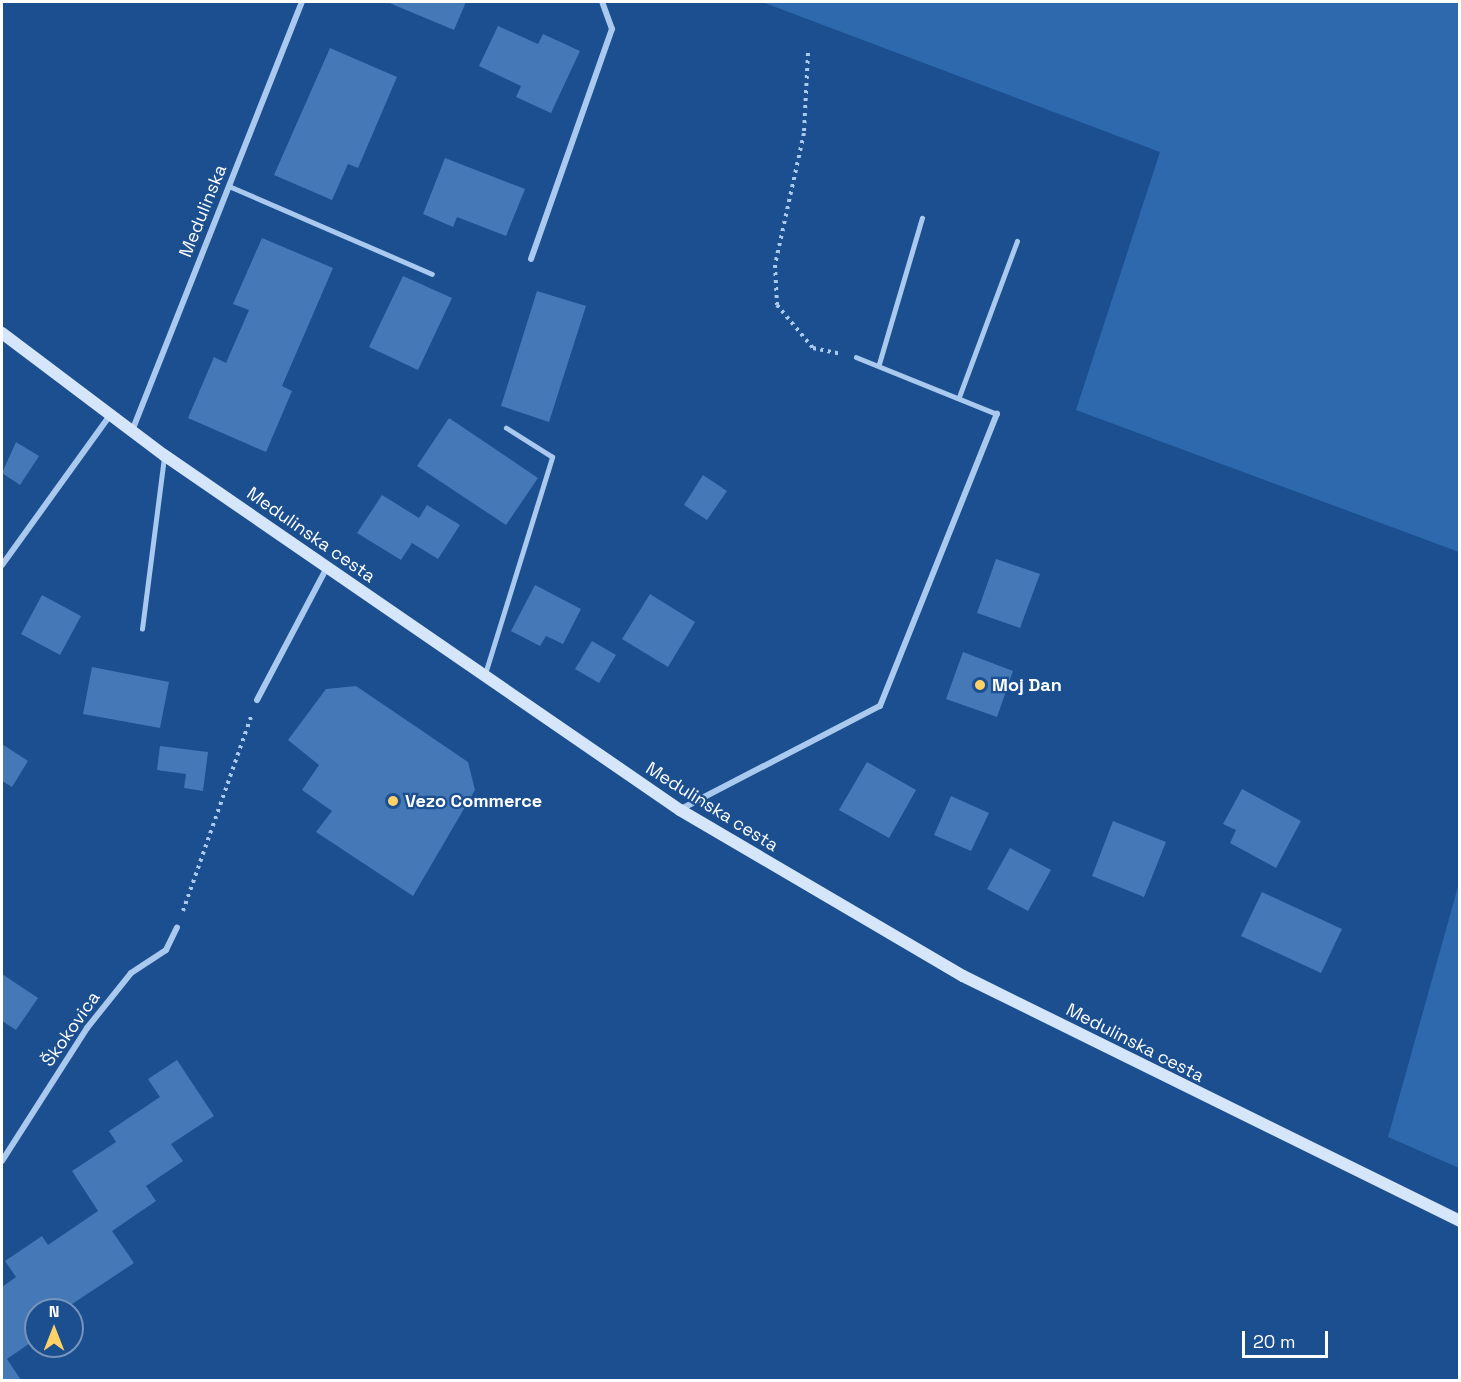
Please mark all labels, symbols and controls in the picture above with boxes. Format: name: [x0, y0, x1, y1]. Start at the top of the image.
street label: Medulinska: [175, 162, 231, 260]
street label: Medulinska cesta: [243, 483, 379, 587]
place label: Moj Dan: [992, 674, 1062, 696]
marker: Moj Dan: [973, 678, 987, 692]
street label: Medulinska cesta: [642, 758, 782, 856]
place label: Vezo Commerce: [405, 790, 542, 812]
marker: Vezo Commerce: [386, 794, 400, 808]
street label: Škokovica: [37, 987, 105, 1071]
street label: Medulinska cesta: [1062, 999, 1208, 1087]
north arrow: [24, 1298, 84, 1358]
text: N: [49, 1301, 59, 1322]
scale bar: [1245, 1319, 1330, 1357]
text: 20 m: [1253, 1330, 1296, 1353]

